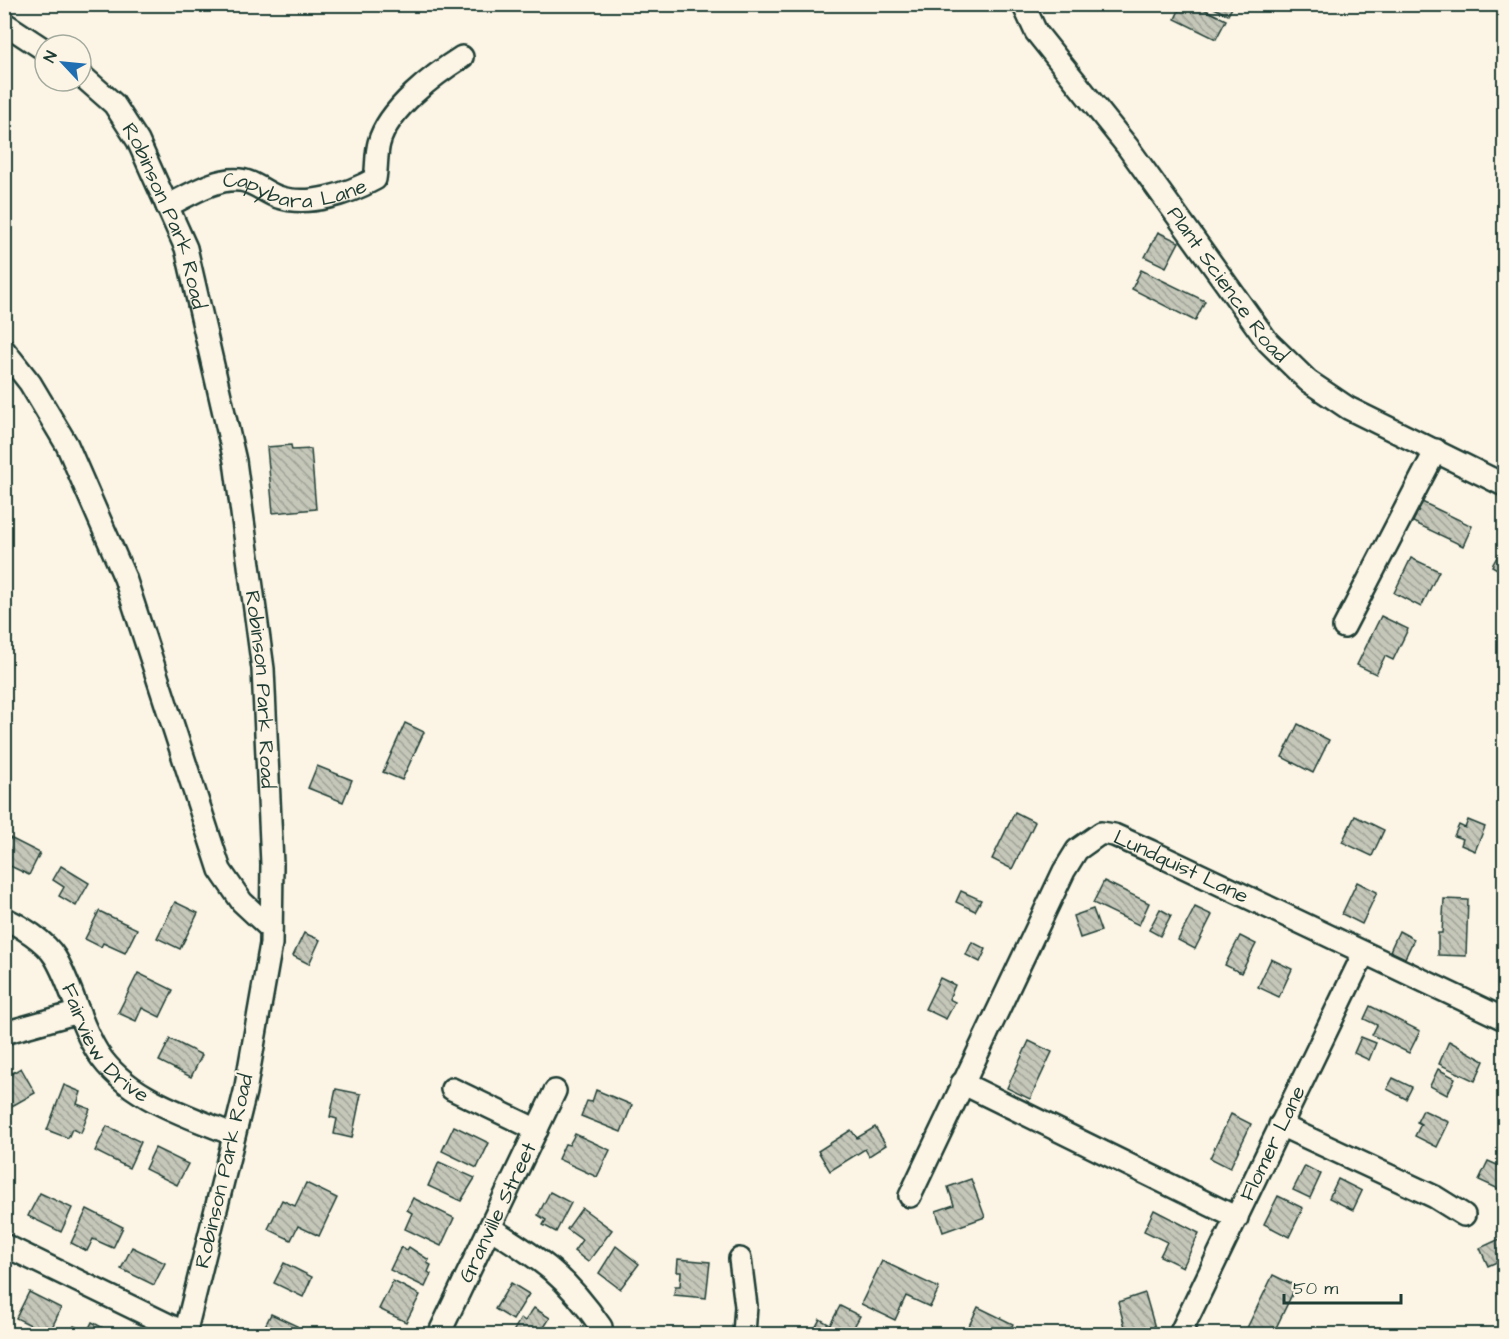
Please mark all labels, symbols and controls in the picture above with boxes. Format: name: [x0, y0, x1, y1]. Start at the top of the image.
north arrow: [33, 33, 93, 93]
text: N: [38, 48, 63, 66]
street label: Robinson Park Road: [115, 117, 214, 312]
street label: Capybara Lane: [222, 165, 371, 215]
street label: Plant Science Road: [1160, 200, 1295, 369]
street label: Robinson Park Road: [238, 589, 283, 789]
street label: Lundquist Lane: [1109, 822, 1253, 910]
street label: Fairview Drive: [55, 979, 155, 1109]
street label: Robinson Park Road: [188, 1071, 261, 1271]
street label: Flomer Lane: [1232, 1081, 1312, 1205]
street label: Granville Street: [451, 1137, 543, 1287]
scale bar: [1284, 1267, 1401, 1305]
text: 50 m: [1293, 1276, 1338, 1301]

